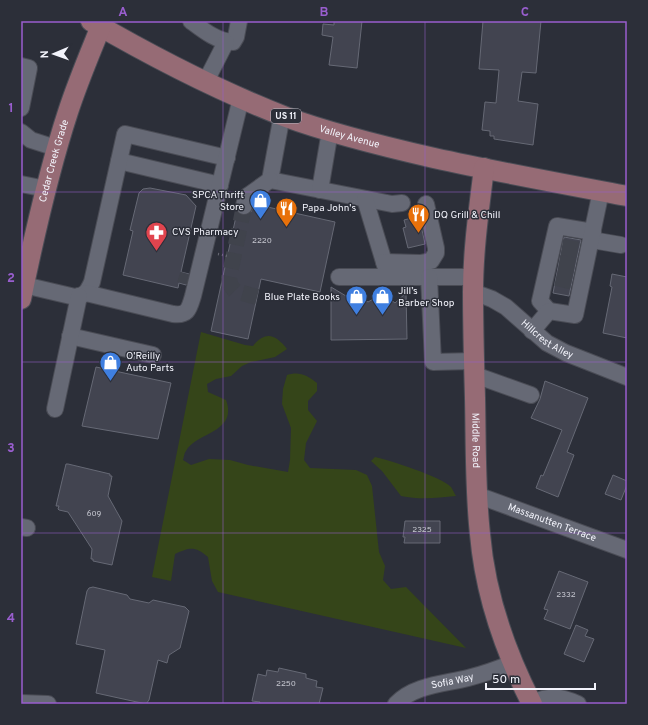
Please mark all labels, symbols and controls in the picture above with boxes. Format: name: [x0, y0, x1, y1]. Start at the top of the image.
text: A: [118, 5, 128, 21]
text: B: [320, 5, 329, 21]
text: C: [521, 5, 529, 21]
north arrow: [34, 34, 74, 74]
text: N: [38, 50, 52, 59]
text: 1: [8, 101, 14, 117]
road number: US 11: [271, 109, 301, 123]
street label: Cedar Creek Grade: [36, 118, 72, 204]
street label: Valley Avenue: [318, 122, 381, 151]
shop icon: SPCA Thrift Store: [247, 188, 273, 221]
place label: SPCA Thrift Store: [192, 189, 244, 214]
restaurant icon: Papa John's: [274, 195, 300, 228]
place label: Papa John's: [302, 202, 356, 215]
restaurant icon: DQ Grill & Chill: [405, 202, 431, 235]
place label: DQ Grill & Chill: [434, 209, 500, 222]
pharmacy icon: CVS Pharmacy: [144, 219, 170, 252]
place label: CVS Pharmacy: [172, 226, 239, 239]
house number: 2220: [252, 236, 272, 246]
text: 2: [7, 271, 15, 287]
shop icon: Blue Plate Books: [343, 284, 369, 317]
shop icon: Jill’s Barber Shop: [370, 284, 396, 317]
place label: Jill’s Barber Shop: [398, 285, 455, 310]
place label: Blue Plate Books: [264, 291, 340, 304]
street label: Hillcrest Alley: [518, 317, 575, 362]
shop icon: O'Reilly Auto Parts: [98, 349, 124, 382]
place label: O'Reilly Auto Parts: [126, 350, 174, 375]
street label: Middle Road: [469, 413, 483, 468]
text: 3: [7, 441, 15, 457]
street label: Massanutten Terrace: [506, 500, 598, 545]
house number: 609: [87, 509, 102, 519]
house number: 2325: [412, 525, 432, 535]
house number: 2332: [556, 590, 576, 600]
text: 4: [7, 611, 15, 627]
scale bar: [486, 665, 595, 691]
street label: Sofia Way: [430, 670, 475, 692]
text: 50 m: [492, 672, 520, 688]
house number: 2250: [276, 679, 296, 689]

